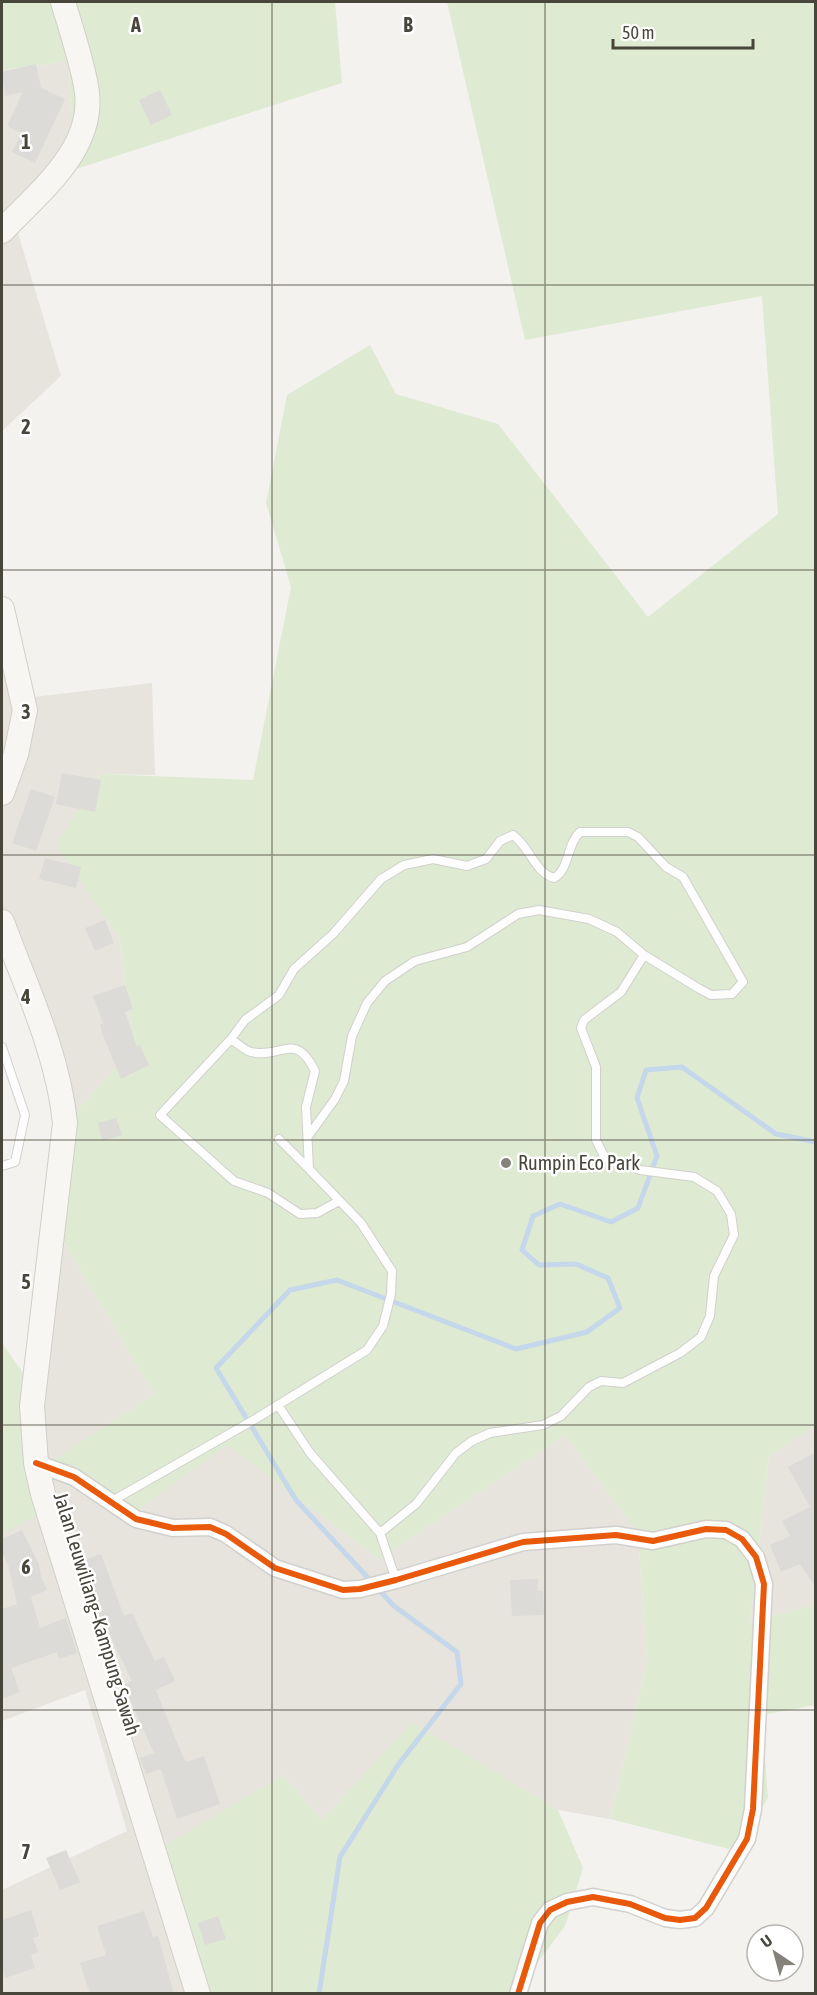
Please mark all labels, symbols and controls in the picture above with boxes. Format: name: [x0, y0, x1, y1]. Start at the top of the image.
scale bar: [613, 12, 752, 50]
text: A: [130, 13, 141, 36]
text: B: [403, 13, 413, 36]
text: 50 m: [622, 22, 654, 43]
text: 1: [21, 130, 31, 153]
text: 2: [21, 415, 31, 438]
text: 3: [21, 700, 31, 723]
text: 4: [20, 985, 31, 1008]
place label: Rumpin Eco Park: [518, 1151, 640, 1174]
marker: Rumpin Eco Park: [499, 1156, 513, 1170]
text: 5: [21, 1270, 31, 1293]
street label: Jalan Leuwiliang–Kampung Sawah: [49, 1490, 145, 1738]
text: 6: [21, 1555, 31, 1578]
text: 7: [21, 1840, 31, 1863]
north arrow: [745, 1923, 805, 1983]
text: U: [757, 1931, 775, 1951]

